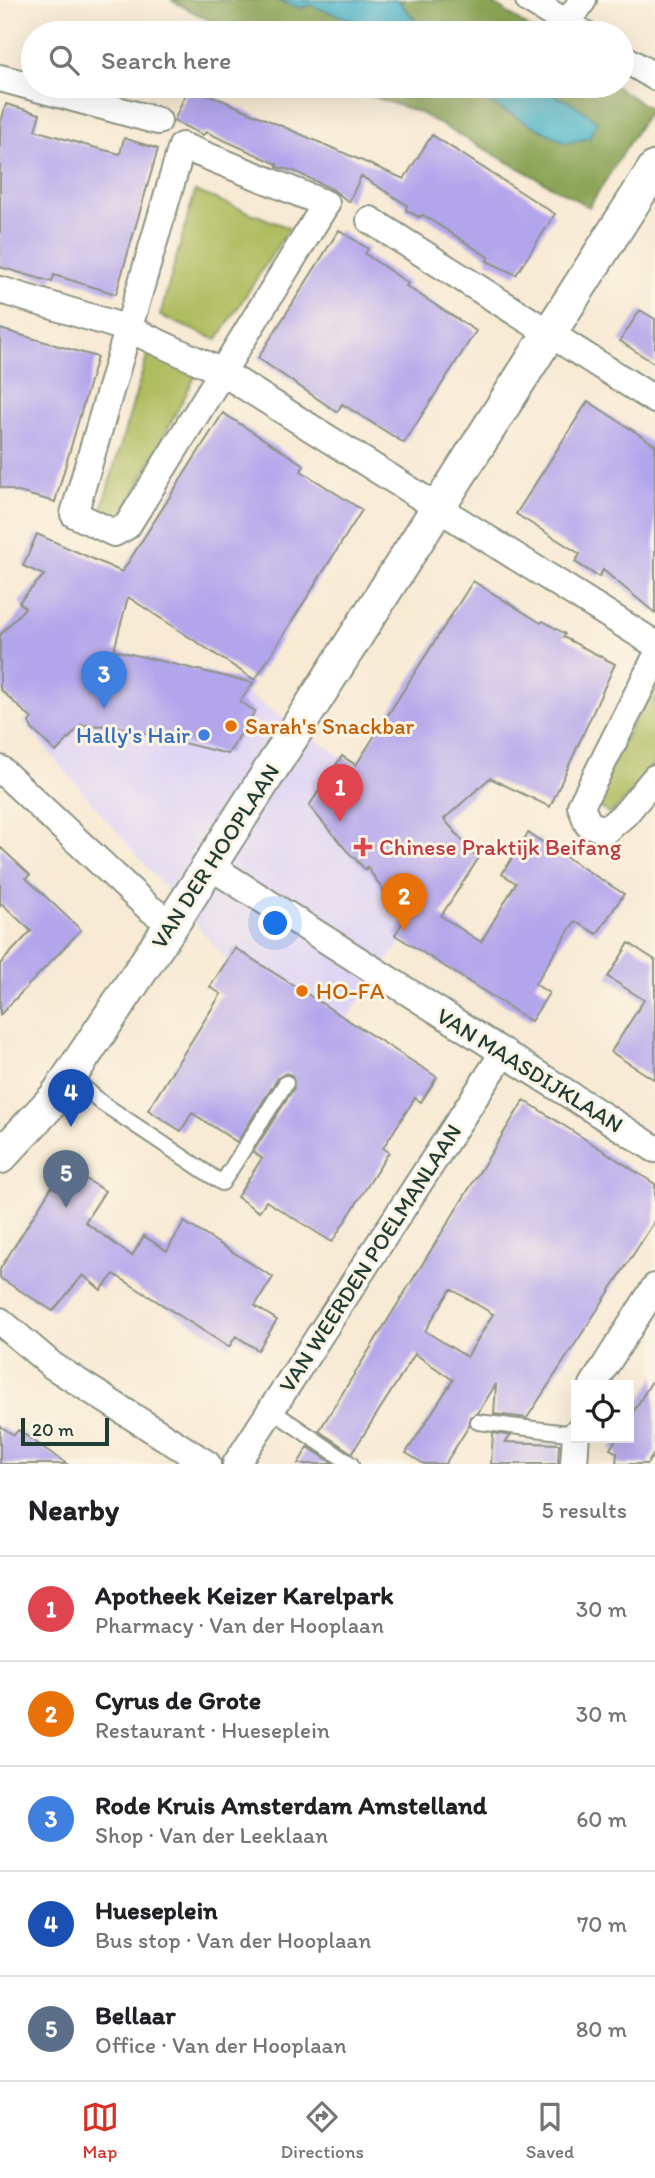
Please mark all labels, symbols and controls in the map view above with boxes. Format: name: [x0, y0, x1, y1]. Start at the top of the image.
search box: [21, 21, 634, 98]
icon: search: [45, 41, 83, 79]
text: Search here: [101, 44, 231, 76]
pin: 3: [81, 651, 127, 709]
place label: Sarah's Snackbar: [245, 712, 414, 740]
marker: Sarah's Snackbar: [223, 718, 239, 734]
place label: Hally's Hair: [76, 721, 190, 749]
marker: Hally's Hair: [196, 727, 212, 743]
street label: VAN DER HOOPLAAN: [145, 758, 285, 954]
pin: 1: [317, 764, 363, 822]
place label: Chinese Praktijk Beifang: [379, 833, 622, 861]
marker: Chinese Praktijk Beifang: [353, 837, 373, 857]
pin: 2: [381, 873, 427, 931]
your location: [258, 906, 292, 940]
place label: HO-FA: [316, 977, 385, 1005]
marker: HO-FA: [294, 983, 310, 999]
street label: VAN MAASDIJKLAAN: [432, 1001, 628, 1139]
pin: 4: [48, 1069, 94, 1127]
street label: VAN WEERDEN POELMANLAAN: [273, 1119, 467, 1397]
pin: 5: [43, 1150, 89, 1208]
map controls: [571, 1380, 634, 1443]
button: locate: [571, 1380, 634, 1443]
scale bar: [21, 1415, 108, 1447]
text: 20 m: [32, 1418, 74, 1441]
text: Nearby: [28, 1491, 119, 1528]
text: 5 results: [541, 1496, 627, 1524]
text: Apotheek Keizer Karelpark: [95, 1579, 394, 1611]
text: 1: [46, 1595, 56, 1623]
text: 30 m: [576, 1595, 627, 1623]
text: Pharmacy · Van der Hooplaan: [95, 1611, 384, 1639]
text: Cyrus de Grote: [95, 1684, 261, 1716]
text: 2: [45, 1700, 57, 1728]
text: 30 m: [576, 1700, 627, 1728]
text: Restaurant · Hueseplein: [95, 1716, 330, 1744]
text: Rode Kruis Amsterdam Amstelland: [95, 1789, 487, 1821]
text: 3: [45, 1805, 57, 1833]
text: 60 m: [576, 1805, 627, 1833]
text: Shop · Van der Leeklaan: [95, 1821, 328, 1849]
text: Hueseplein: [95, 1894, 218, 1926]
text: 4: [44, 1910, 58, 1938]
text: 70 m: [577, 1910, 627, 1938]
text: Bus stop · Van der Hooplaan: [95, 1926, 371, 1954]
text: Bellaar: [95, 1999, 176, 2031]
text: 5: [45, 2015, 57, 2043]
text: 80 m: [576, 2015, 627, 2043]
text: Office · Van der Hooplaan: [95, 2031, 347, 2059]
tab: Map: [81, 2098, 119, 2163]
tab: Directions: [280, 2098, 364, 2163]
tab: Saved: [526, 2098, 574, 2163]

